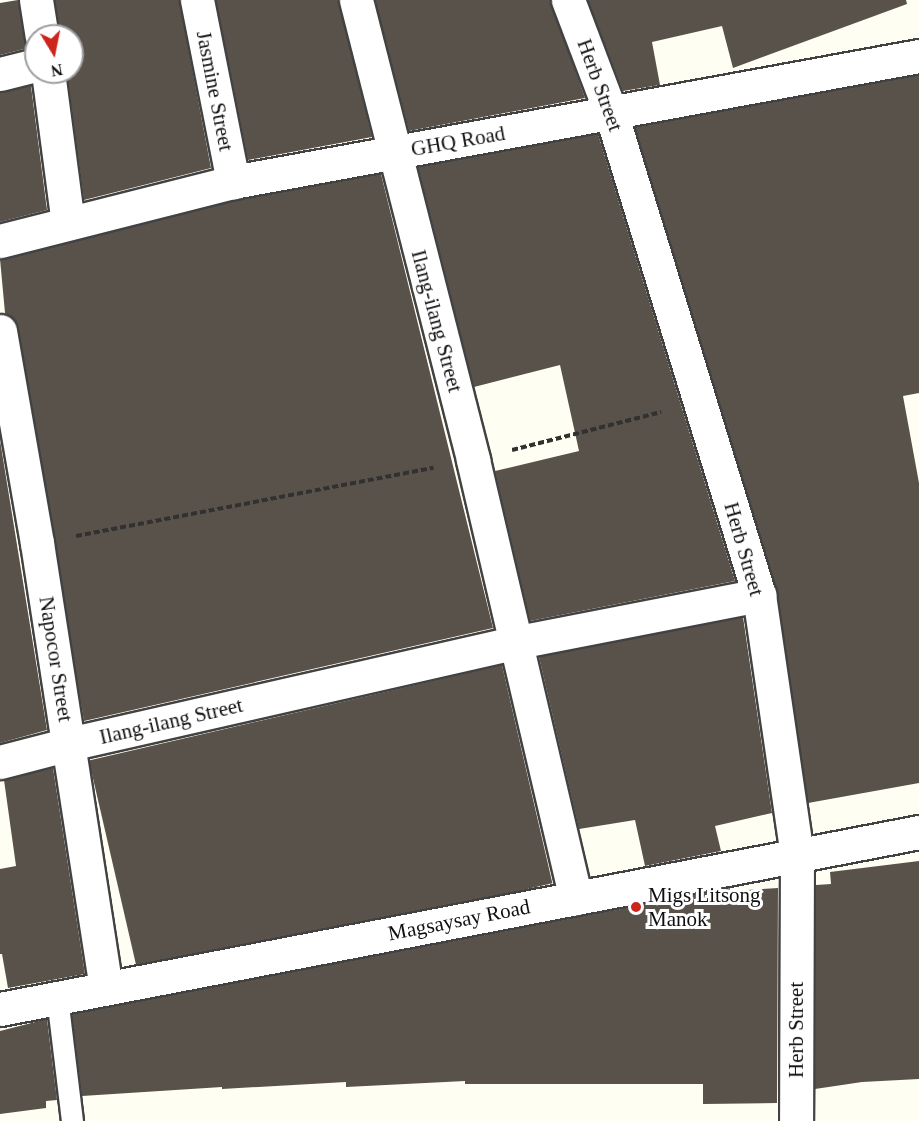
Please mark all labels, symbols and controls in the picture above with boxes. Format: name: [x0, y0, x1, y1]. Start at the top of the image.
north arrow: [24, 24, 84, 84]
street label: Jasmine Street: [191, 29, 239, 153]
street label: Herb Street: [572, 35, 628, 135]
text: N: [50, 61, 64, 80]
street label: GHQ Road: [409, 120, 507, 162]
street label: Ilang-ilang Street: [406, 247, 468, 395]
street label: Herb Street: [719, 499, 769, 599]
street label: Napocor Street: [34, 595, 78, 723]
street label: Ilang-ilang Street: [97, 692, 245, 750]
place label: Migs Litsong Manok: [648, 882, 761, 932]
street label: Magsaysay Road: [386, 894, 532, 946]
marker: Migs Litsong Manok: [629, 900, 643, 914]
street label: Herb Street: [783, 982, 809, 1078]

